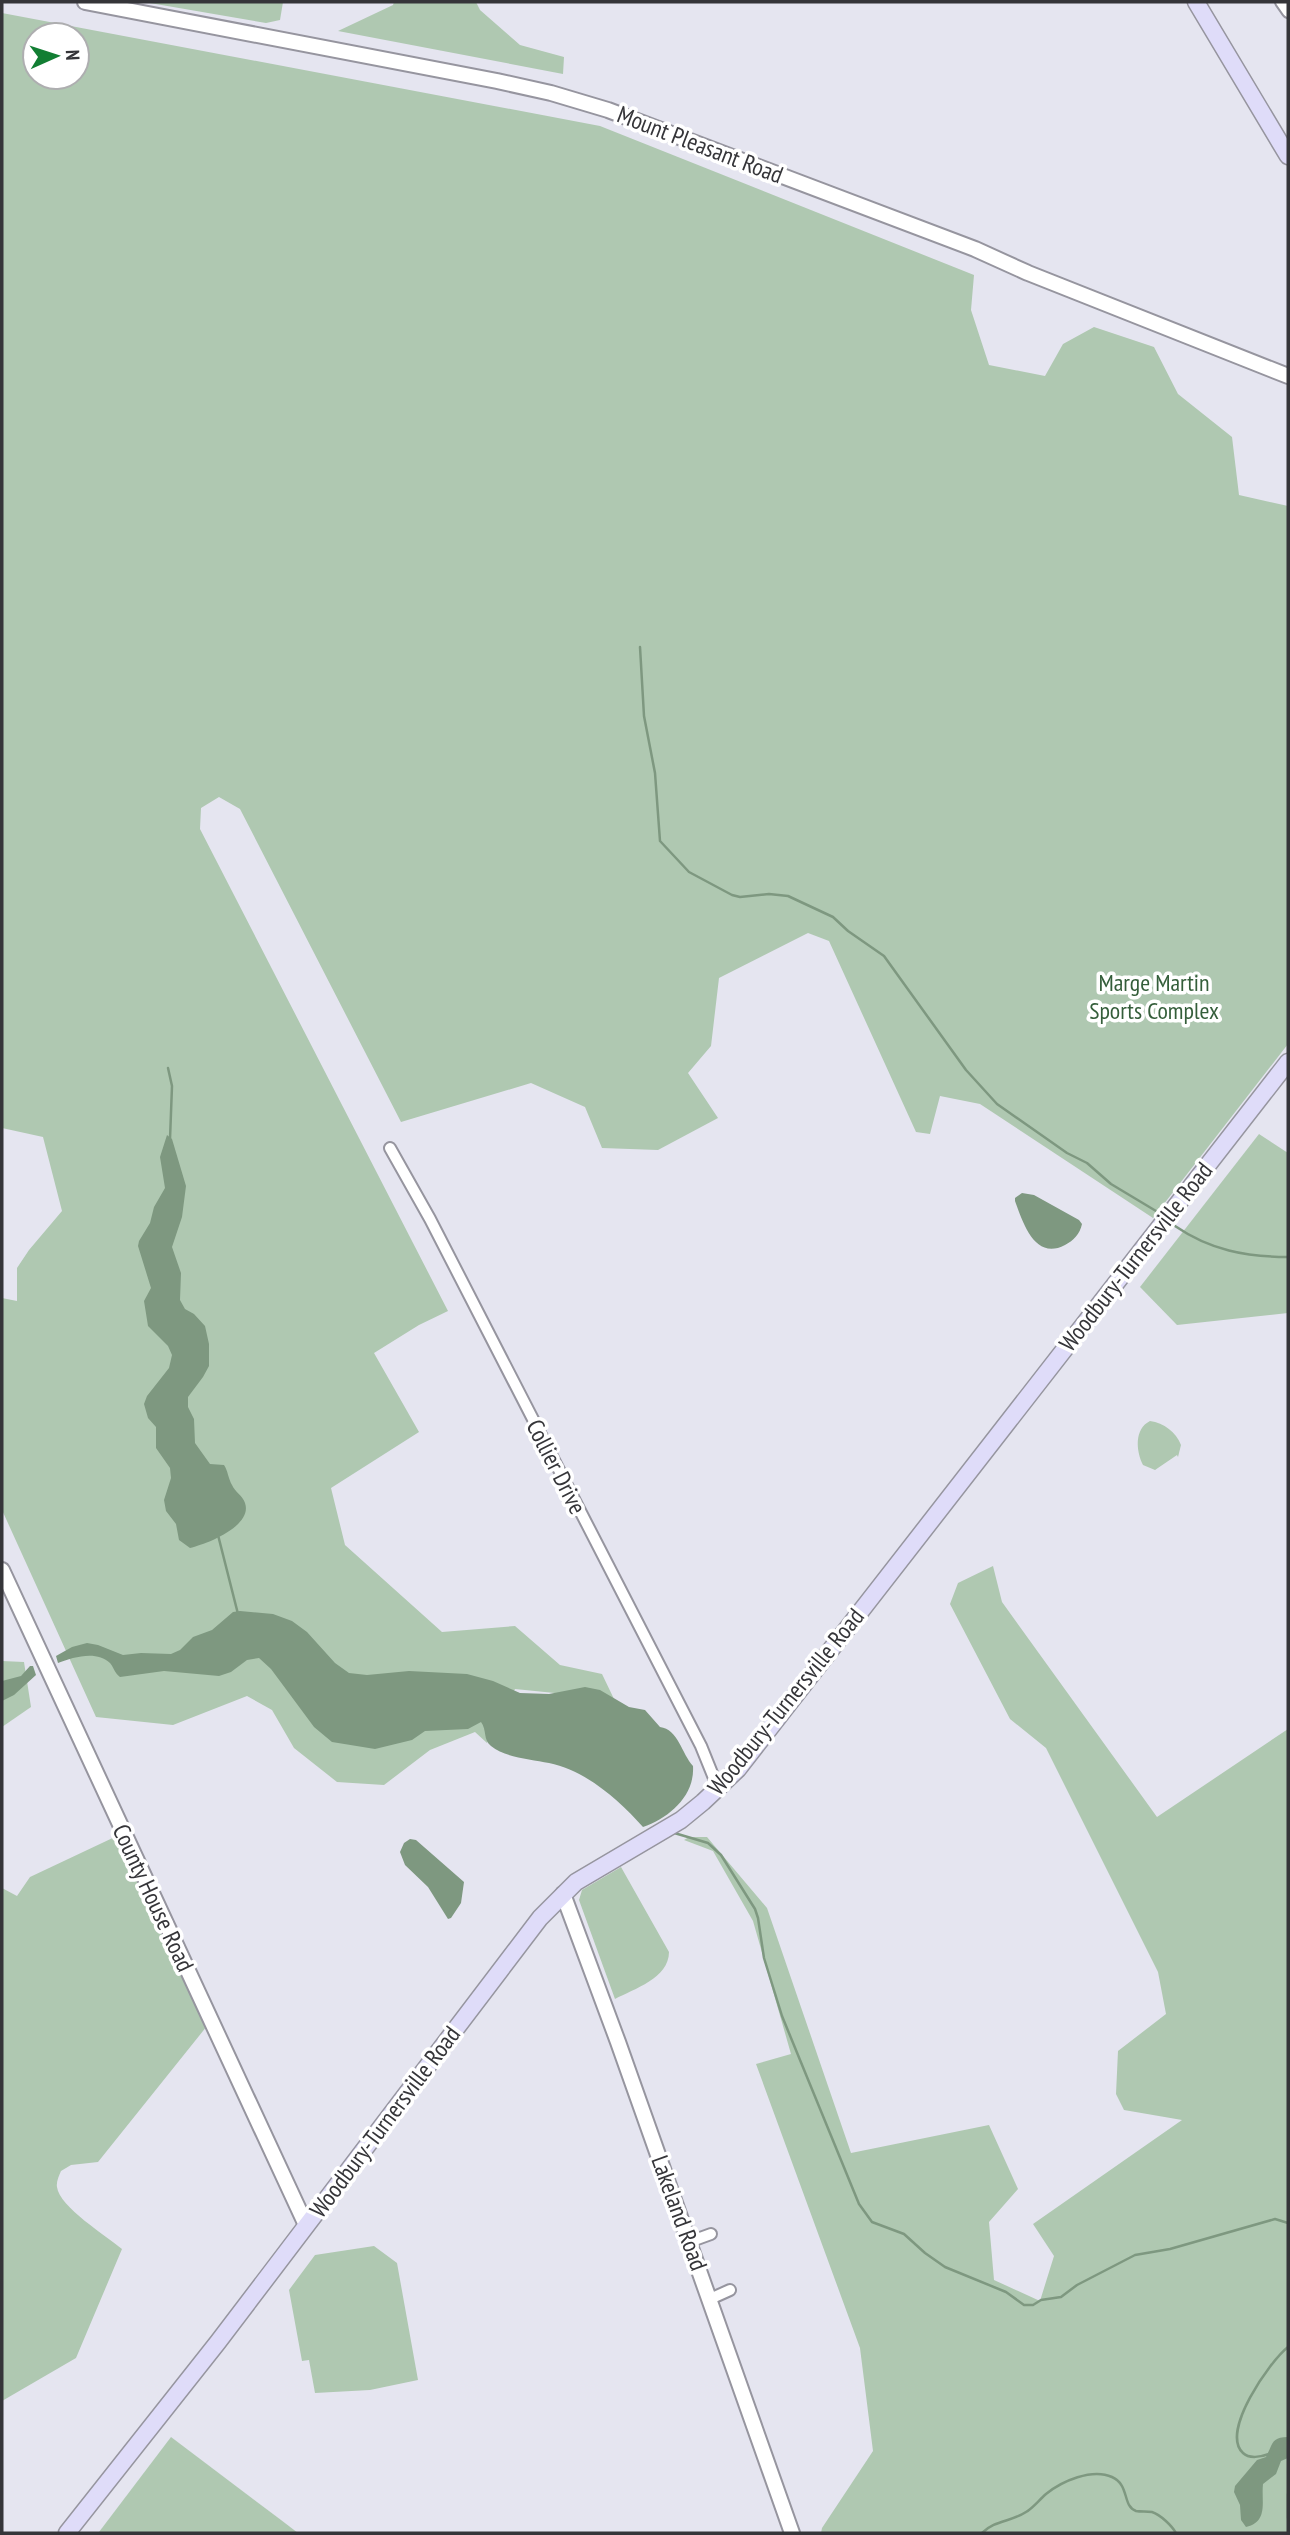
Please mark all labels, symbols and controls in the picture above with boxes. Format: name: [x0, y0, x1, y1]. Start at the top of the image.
north arrow: [21, 21, 91, 91]
text: N: [61, 49, 85, 61]
street label: Mount Pleasant Road: [613, 99, 787, 190]
park label: Marge Martin Sports Complex: [1089, 967, 1219, 1026]
street label: Woodbury-Turnersville Road: [1052, 1156, 1219, 1358]
street label: Collier Drive: [519, 1414, 593, 1519]
street label: Woodbury-Turnersville Road: [701, 1602, 871, 1802]
street label: County House Road: [106, 1819, 201, 1976]
street label: Woodbury-Turnersville Road: [302, 2020, 467, 2224]
street label: Lakeland Road: [644, 2151, 715, 2275]

